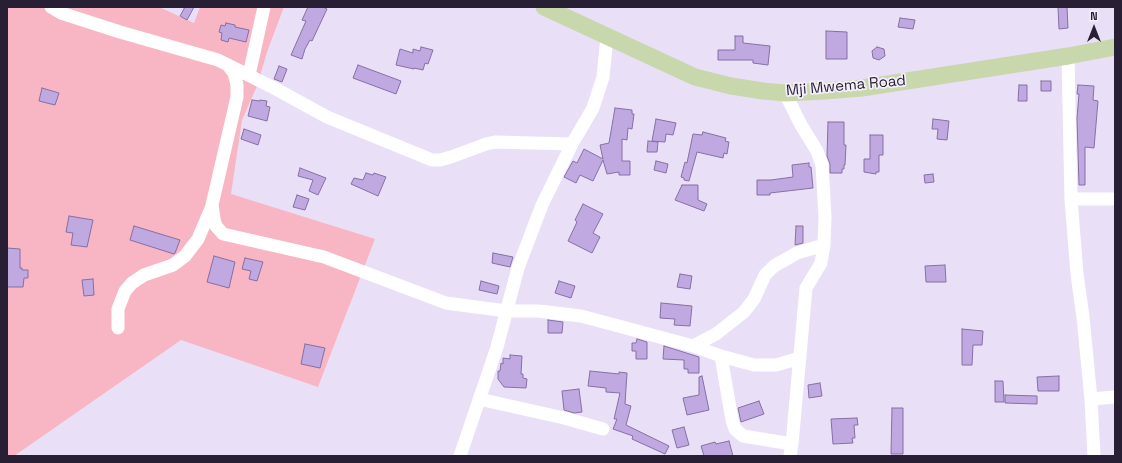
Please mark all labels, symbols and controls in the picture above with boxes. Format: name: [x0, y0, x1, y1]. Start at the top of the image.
north arrow: [1074, 8, 1114, 48]
text: N: [1090, 9, 1098, 23]
street label: Mji Mwema Road: [785, 72, 907, 100]

